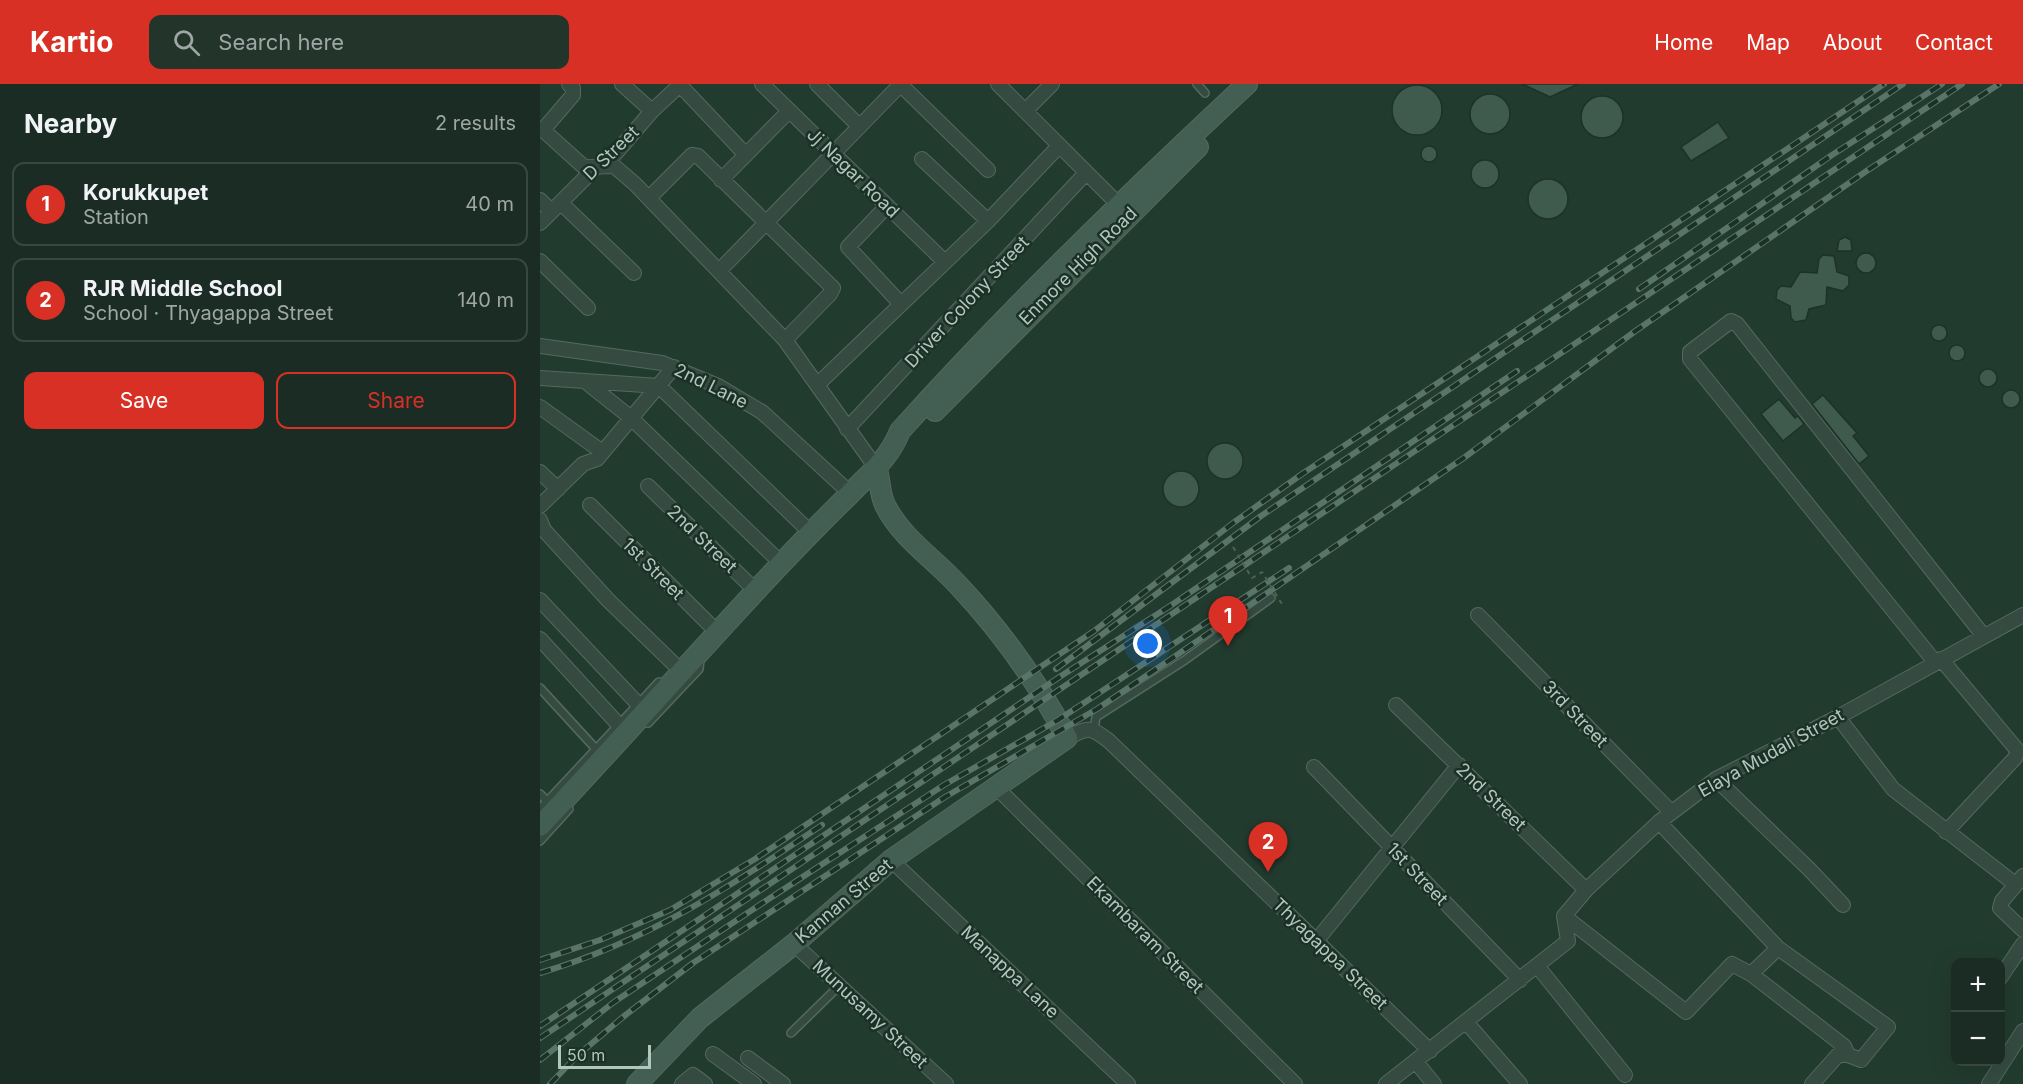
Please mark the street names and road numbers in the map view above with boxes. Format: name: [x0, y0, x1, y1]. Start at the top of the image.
street label: D Street: [579, 121, 643, 184]
street label: Jj Nagar Road: [803, 123, 904, 222]
street label: Enmore High Road: [1014, 202, 1141, 329]
street label: Driver Colony Street: [900, 232, 1033, 372]
street label: 2nd Lane: [671, 359, 751, 412]
street label: 2nd Street: [663, 500, 742, 577]
street label: 1st Street: [618, 533, 689, 604]
street label: 3rd Street: [1538, 676, 1612, 751]
street label: Elaya Mudali Street: [1694, 704, 1847, 801]
street label: 2nd Street: [1452, 758, 1531, 835]
street label: 1st Street: [1383, 838, 1452, 909]
street label: Kannan Street: [791, 854, 896, 947]
street label: Ekambaram Street: [1083, 872, 1208, 997]
street label: Thyagappa Street: [1269, 893, 1392, 1014]
street label: Manappa Lane: [957, 921, 1064, 1022]
street label: Munusamy Street: [809, 955, 932, 1072]

